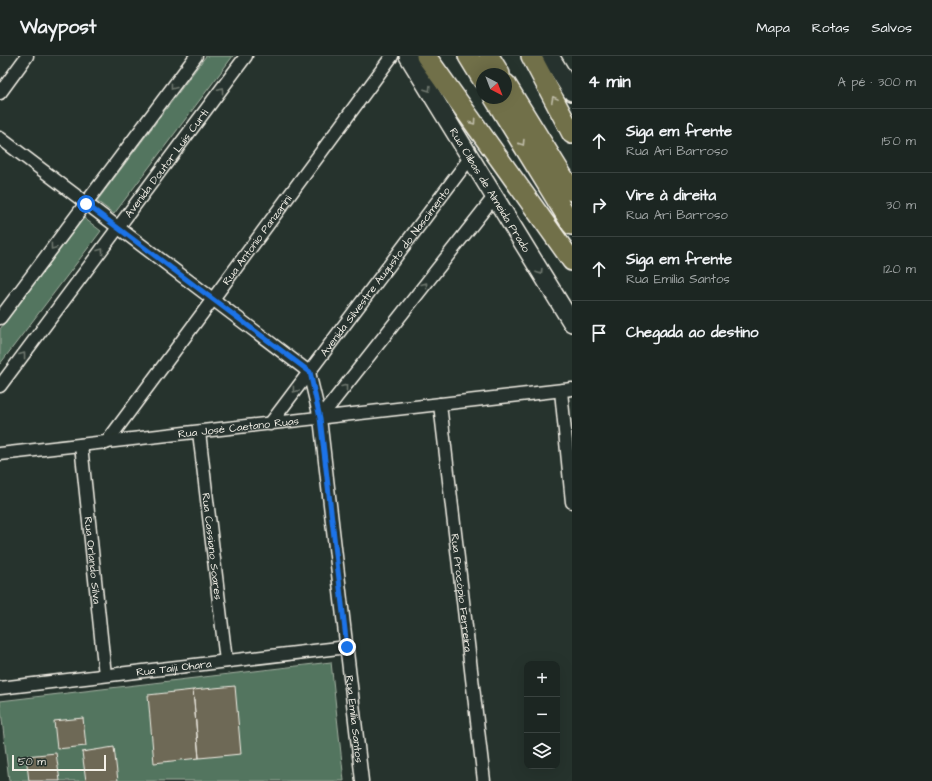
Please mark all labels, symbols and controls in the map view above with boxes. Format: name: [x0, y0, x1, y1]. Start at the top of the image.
text: Waypost: [20, 14, 96, 41]
text: Mapa: [756, 18, 790, 38]
text: Rotas: [812, 18, 850, 38]
text: Salvos: [872, 18, 912, 38]
north arrow: [476, 68, 512, 104]
text: 4 min: [588, 70, 631, 94]
text: A pé · 300 m: [838, 73, 916, 91]
one-way arrow: [171, 83, 178, 90]
one-way arrow: [424, 85, 431, 92]
one-way arrow: [216, 88, 223, 95]
one-way arrow: [551, 96, 559, 103]
street label: Avenida Doutor Luis Curti: [121, 106, 212, 221]
one-way arrow: [468, 118, 476, 125]
text: Siga em frente: [626, 121, 732, 142]
street label: Rua Clibas de Almeida Prado: [446, 125, 534, 256]
icon: ahead: [588, 130, 610, 152]
text: 150 m: [882, 132, 916, 150]
one-way arrow: [517, 139, 524, 146]
text: Rua Ari Barroso: [626, 142, 728, 160]
street label: Avenida Silvestre Augusto do Nascimento: [317, 183, 454, 359]
text: Vire à direita: [626, 185, 716, 206]
street label: Rua Antonio Panzarini: [219, 192, 295, 288]
icon: right: [588, 194, 610, 216]
route start: [77, 195, 95, 213]
text: 30 m: [886, 196, 916, 214]
text: Rua Ari Barroso: [626, 206, 728, 224]
one-way arrow: [51, 243, 58, 250]
one-way arrow: [96, 248, 104, 255]
text: Siga em frente: [626, 249, 732, 270]
icon: ahead: [588, 258, 610, 280]
text: 120 m: [883, 260, 916, 278]
one-way arrow: [536, 268, 543, 275]
text: Rua Emília Santos: [626, 270, 730, 288]
one-way arrow: [420, 283, 427, 290]
icon: arrive: [588, 322, 610, 344]
text: Chegada ao destino: [626, 322, 759, 343]
one-way arrow: [19, 352, 26, 359]
one-way arrow: [340, 385, 347, 392]
one-way arrow: [293, 386, 300, 393]
street label: Rua José Caetano Ruas: [177, 413, 300, 442]
street label: Rua Cassiano Soares: [198, 492, 226, 601]
street label: Rua Orlando Silva: [81, 516, 105, 605]
street label: Rua Procópio Ferreira: [447, 533, 476, 653]
route end: [338, 638, 356, 656]
street label: Rua Taiji Ohara: [135, 656, 213, 680]
map controls: [524, 661, 560, 769]
button: +: [524, 661, 560, 697]
street label: Rua Emília Santos: [342, 675, 367, 764]
button: −: [524, 697, 560, 733]
button: layers: [524, 733, 560, 769]
scale bar: [12, 753, 106, 772]
text: 50 m: [18, 754, 46, 769]

